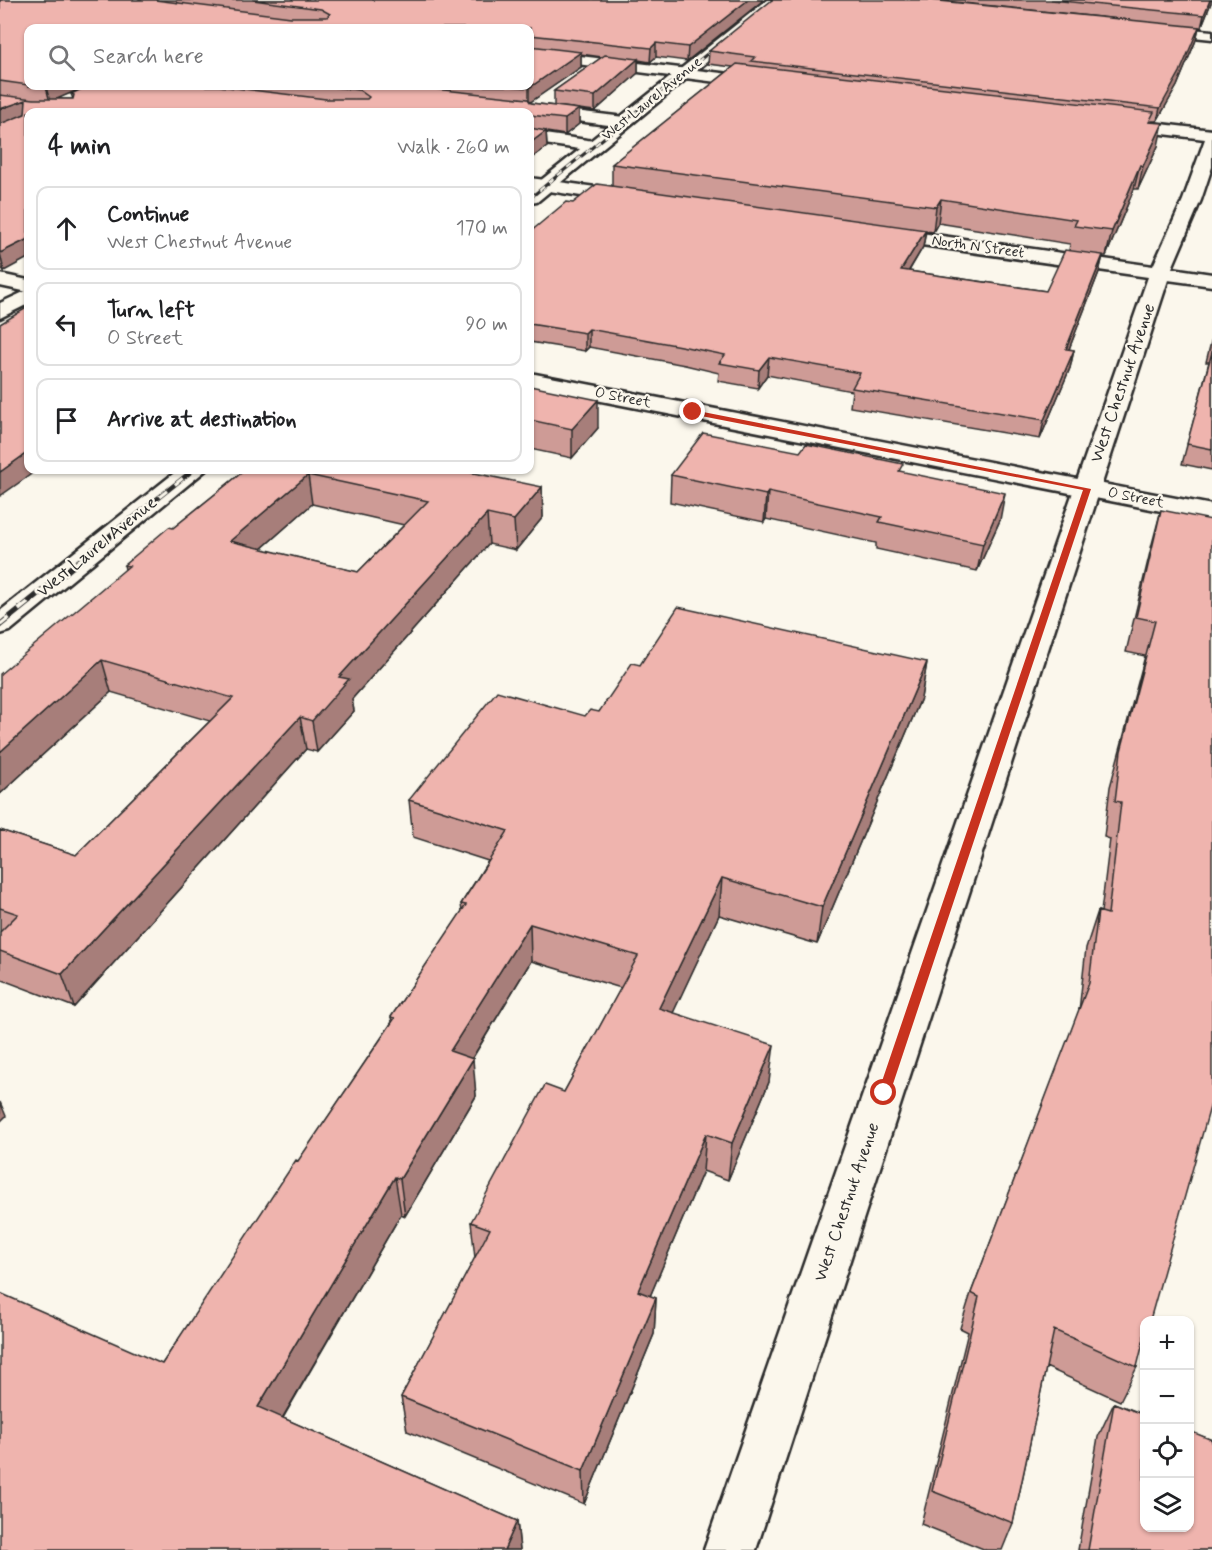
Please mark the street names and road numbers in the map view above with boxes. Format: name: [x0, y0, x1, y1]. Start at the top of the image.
street label: West Laurel Avenue: [598, 52, 706, 146]
street label: North N Street: [930, 231, 1026, 263]
street label: West Chestnut Avenue: [1085, 300, 1161, 466]
street label: O Street: [593, 383, 653, 413]
street label: O Street: [1106, 483, 1166, 513]
street label: West Laurel Avenue: [32, 491, 162, 603]
street label: West Chestnut Avenue: [809, 1119, 885, 1285]

